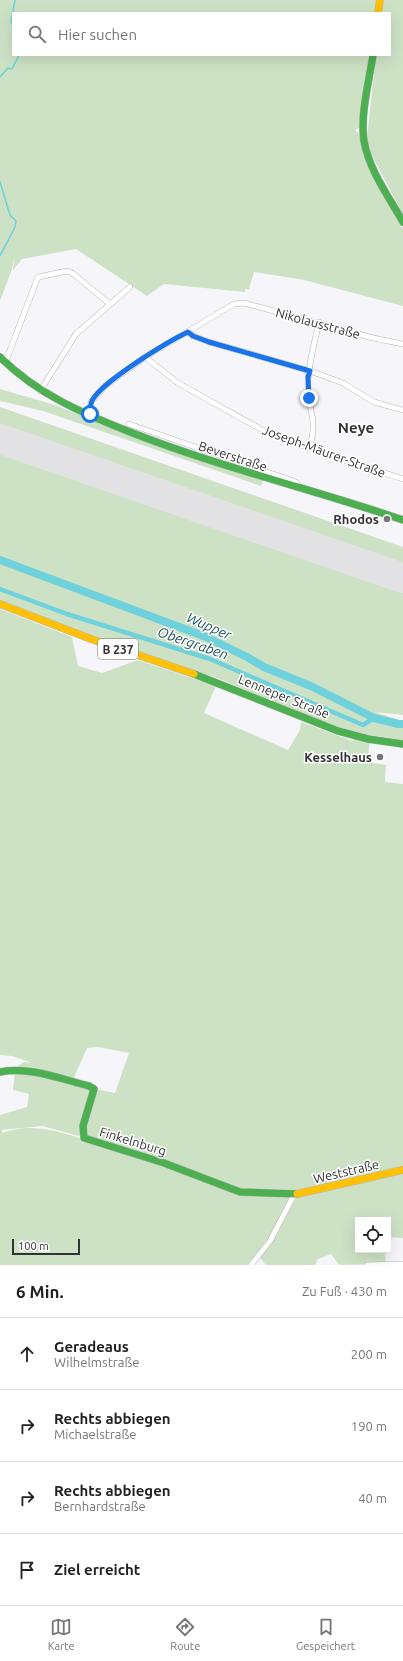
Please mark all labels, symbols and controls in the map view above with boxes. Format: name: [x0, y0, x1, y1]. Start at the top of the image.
search box: [12, 12, 391, 56]
icon: search: [26, 23, 48, 45]
text: Hier suchen: [58, 26, 137, 43]
street label: Nikolausstraße: [274, 305, 362, 341]
route end: [300, 389, 318, 407]
route start: [81, 405, 99, 423]
district label: Neye: [338, 419, 374, 436]
street label: Joseph-Mäurer-Straße: [260, 422, 388, 480]
street label: Beverstraße: [197, 438, 269, 474]
place label: Rhodos: [333, 512, 379, 526]
marker: Rhodos: [382, 514, 392, 524]
water label: Wupper: [184, 609, 234, 643]
water label: Obergraben: [156, 623, 230, 663]
road number: B 237: [98, 639, 138, 659]
street label: Lenneper Straße: [236, 671, 332, 721]
place label: Kesselhaus: [304, 750, 372, 764]
marker: Kesselhaus: [375, 752, 385, 762]
street label: Finkelnburg: [98, 1124, 168, 1158]
street label: Weststraße: [312, 1157, 380, 1185]
map controls: [355, 1217, 391, 1253]
button: locate: [355, 1217, 391, 1253]
scale bar: [12, 1237, 80, 1256]
text: 100 m: [18, 1240, 49, 1252]
text: 6 Min.: [16, 1282, 64, 1301]
text: Zu Fuß · 430 m: [302, 1284, 387, 1298]
text: Geradeaus: [54, 1338, 129, 1355]
icon: ahead: [16, 1343, 38, 1365]
text: 200 m: [351, 1347, 387, 1361]
text: Wilhelmstraße: [54, 1355, 139, 1369]
text: Rechts abbiegen: [54, 1410, 171, 1427]
icon: right: [16, 1415, 38, 1437]
text: 190 m: [351, 1419, 387, 1433]
text: Michaelstraße: [54, 1427, 137, 1441]
text: Rechts abbiegen: [54, 1482, 171, 1499]
icon: right: [16, 1487, 38, 1509]
text: 40 m: [358, 1491, 387, 1505]
text: Bernhardstraße: [54, 1499, 146, 1513]
icon: arrive: [16, 1559, 38, 1581]
text: Ziel erreicht: [54, 1561, 140, 1578]
tab: Karte: [48, 1616, 75, 1652]
tab: Route: [170, 1616, 200, 1652]
tab: Gespeichert: [296, 1616, 355, 1652]

